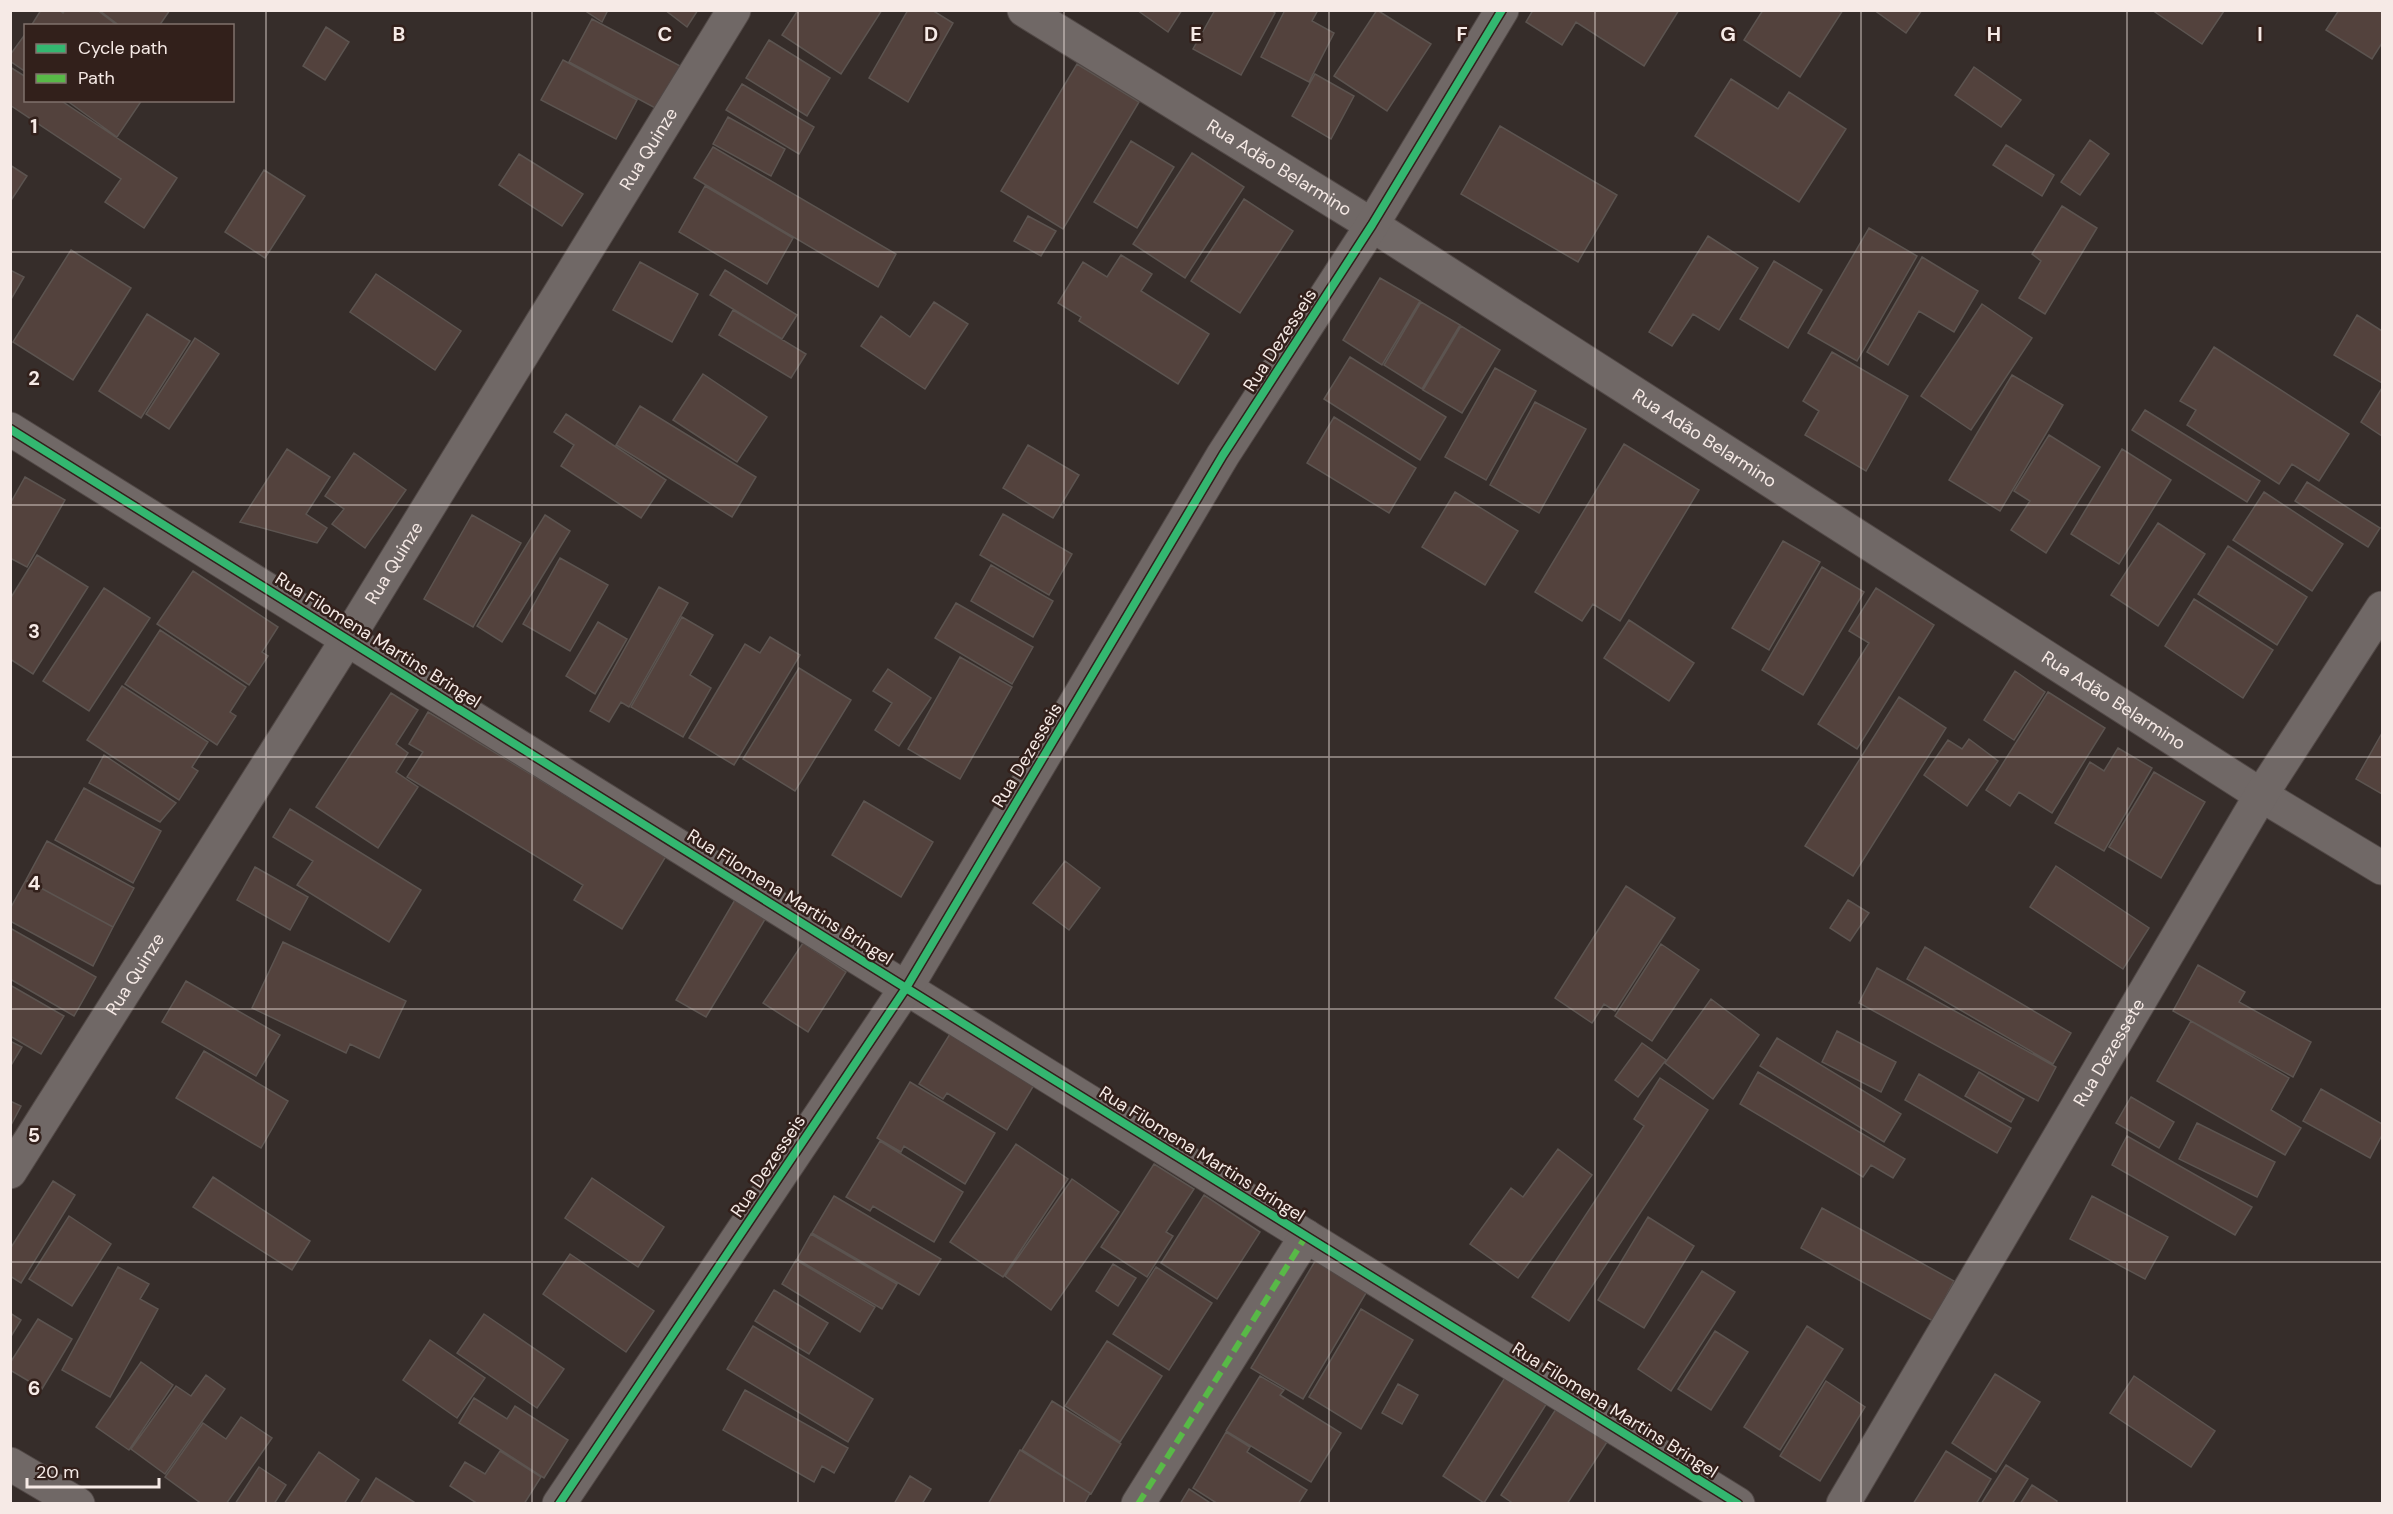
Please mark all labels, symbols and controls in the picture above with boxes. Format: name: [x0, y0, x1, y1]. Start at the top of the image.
text: B: [393, 21, 405, 47]
text: C: [658, 21, 672, 47]
text: D: [924, 21, 938, 47]
text: E: [1190, 21, 1202, 47]
text: F: [1456, 21, 1468, 47]
text: G: [1720, 21, 1736, 47]
text: H: [1987, 21, 2001, 47]
text: I: [2257, 21, 2263, 47]
legend: [24, 24, 234, 102]
text: Cycle path: [78, 36, 168, 60]
text: Path: [78, 66, 115, 90]
street label: Rua Quinze: [614, 103, 683, 195]
text: 1: [30, 113, 38, 139]
street label: Rua Adão Belarmino: [1202, 114, 1356, 222]
street label: Rua Dezesseis: [1238, 284, 1322, 396]
text: 2: [28, 365, 40, 391]
street label: Rua Adão Belarmino: [1628, 383, 1781, 493]
street label: Rua Quinze: [360, 517, 429, 609]
street label: Rua Filomena Martins Bringel: [270, 567, 486, 713]
text: 3: [28, 618, 40, 644]
street label: Rua Adão Belarmino: [2037, 645, 2190, 756]
street label: Rua Dezesseis: [986, 698, 1068, 812]
street label: Rua Filomena Martins Bringel: [682, 824, 898, 970]
text: 4: [28, 870, 41, 896]
street label: Rua Quinze: [100, 929, 170, 1020]
street label: Rua Dezessete: [2068, 994, 2150, 1111]
street label: Rua Filomena Martins Bringel: [1094, 1081, 1310, 1227]
street label: Rua Dezesseis: [725, 1110, 811, 1222]
text: 5: [28, 1122, 40, 1148]
street label: Rua Filomena Martins Bringel: [1507, 1337, 1723, 1483]
text: 6: [28, 1375, 40, 1401]
scale bar: [27, 1451, 159, 1489]
text: 20 m: [36, 1460, 79, 1484]

